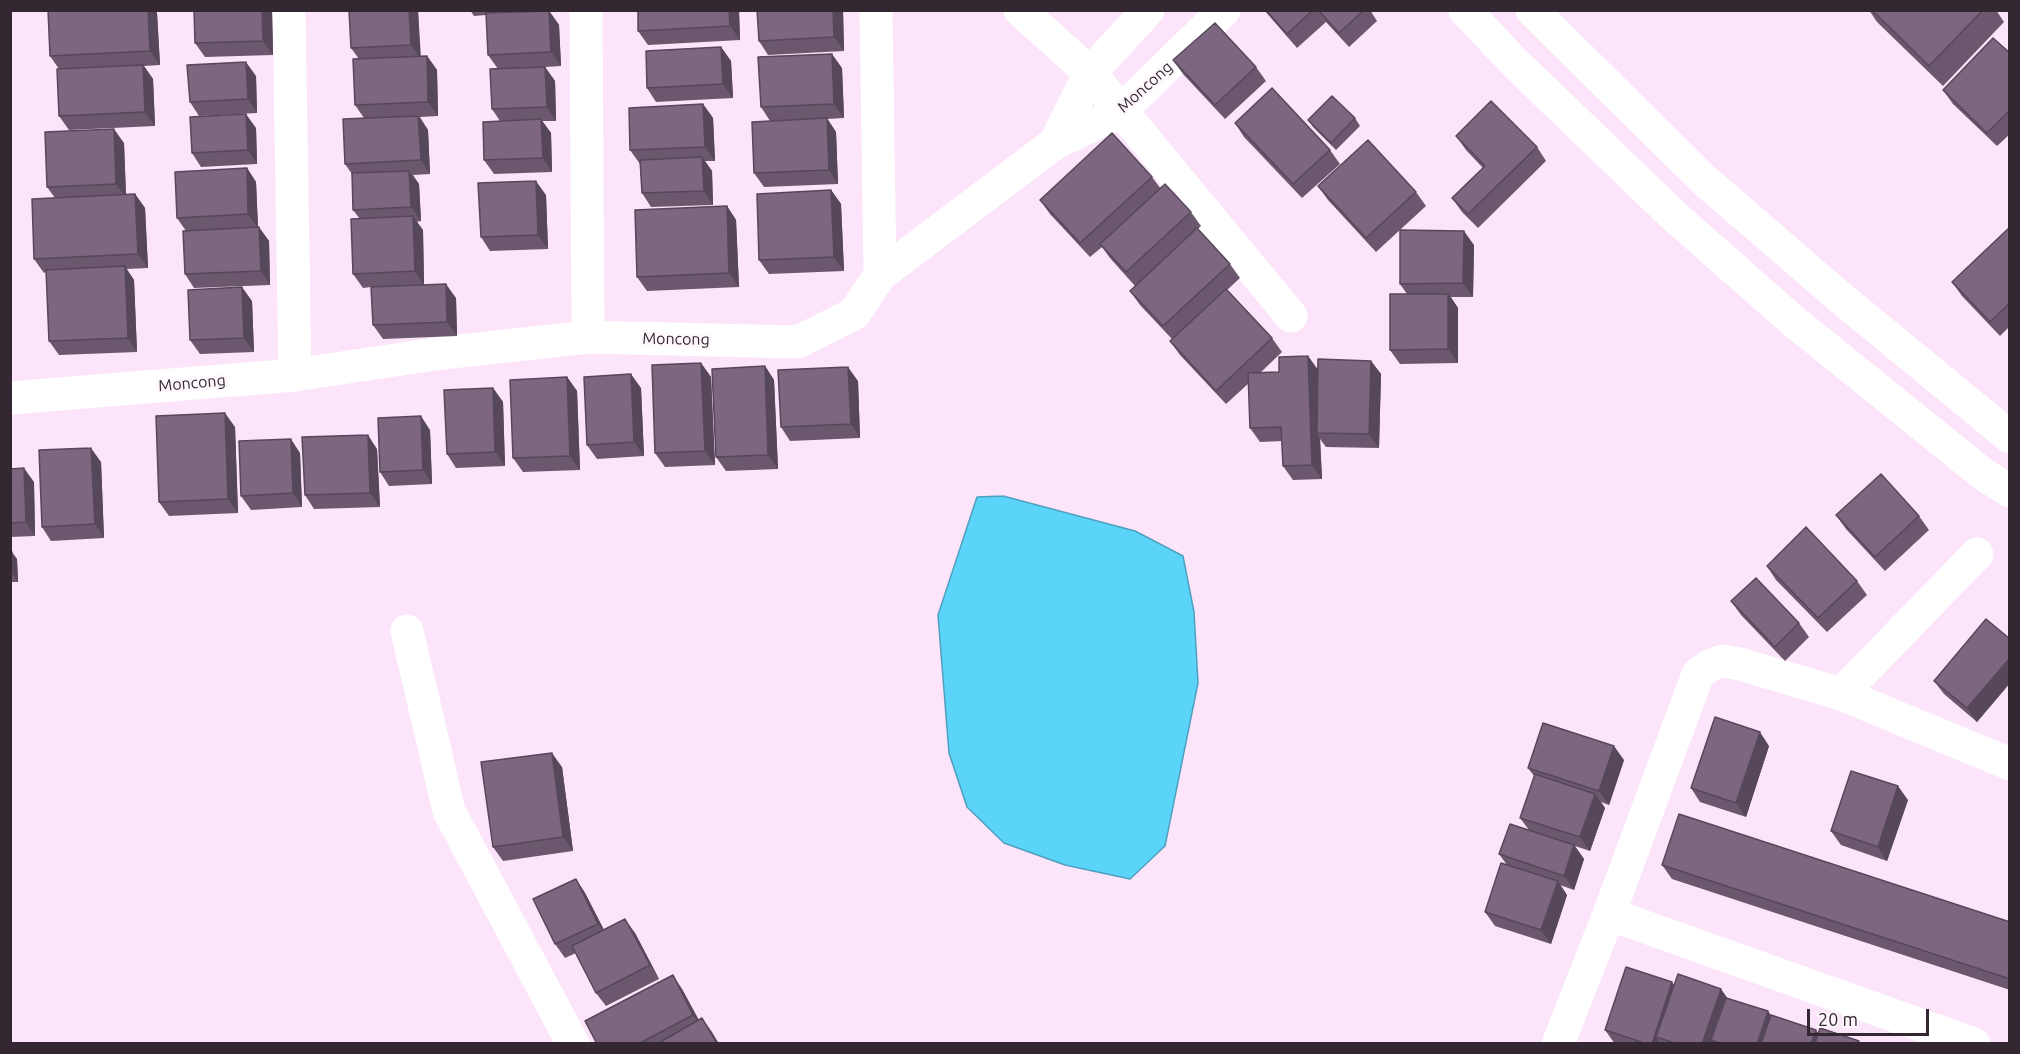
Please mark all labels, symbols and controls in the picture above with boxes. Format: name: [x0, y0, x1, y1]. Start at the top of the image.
street label: Moncong: [1113, 57, 1177, 117]
street label: Moncong: [642, 329, 710, 349]
street label: Moncong: [158, 370, 226, 396]
scale bar: [1810, 997, 1932, 1035]
text: 20 m: [1818, 1009, 1858, 1029]

